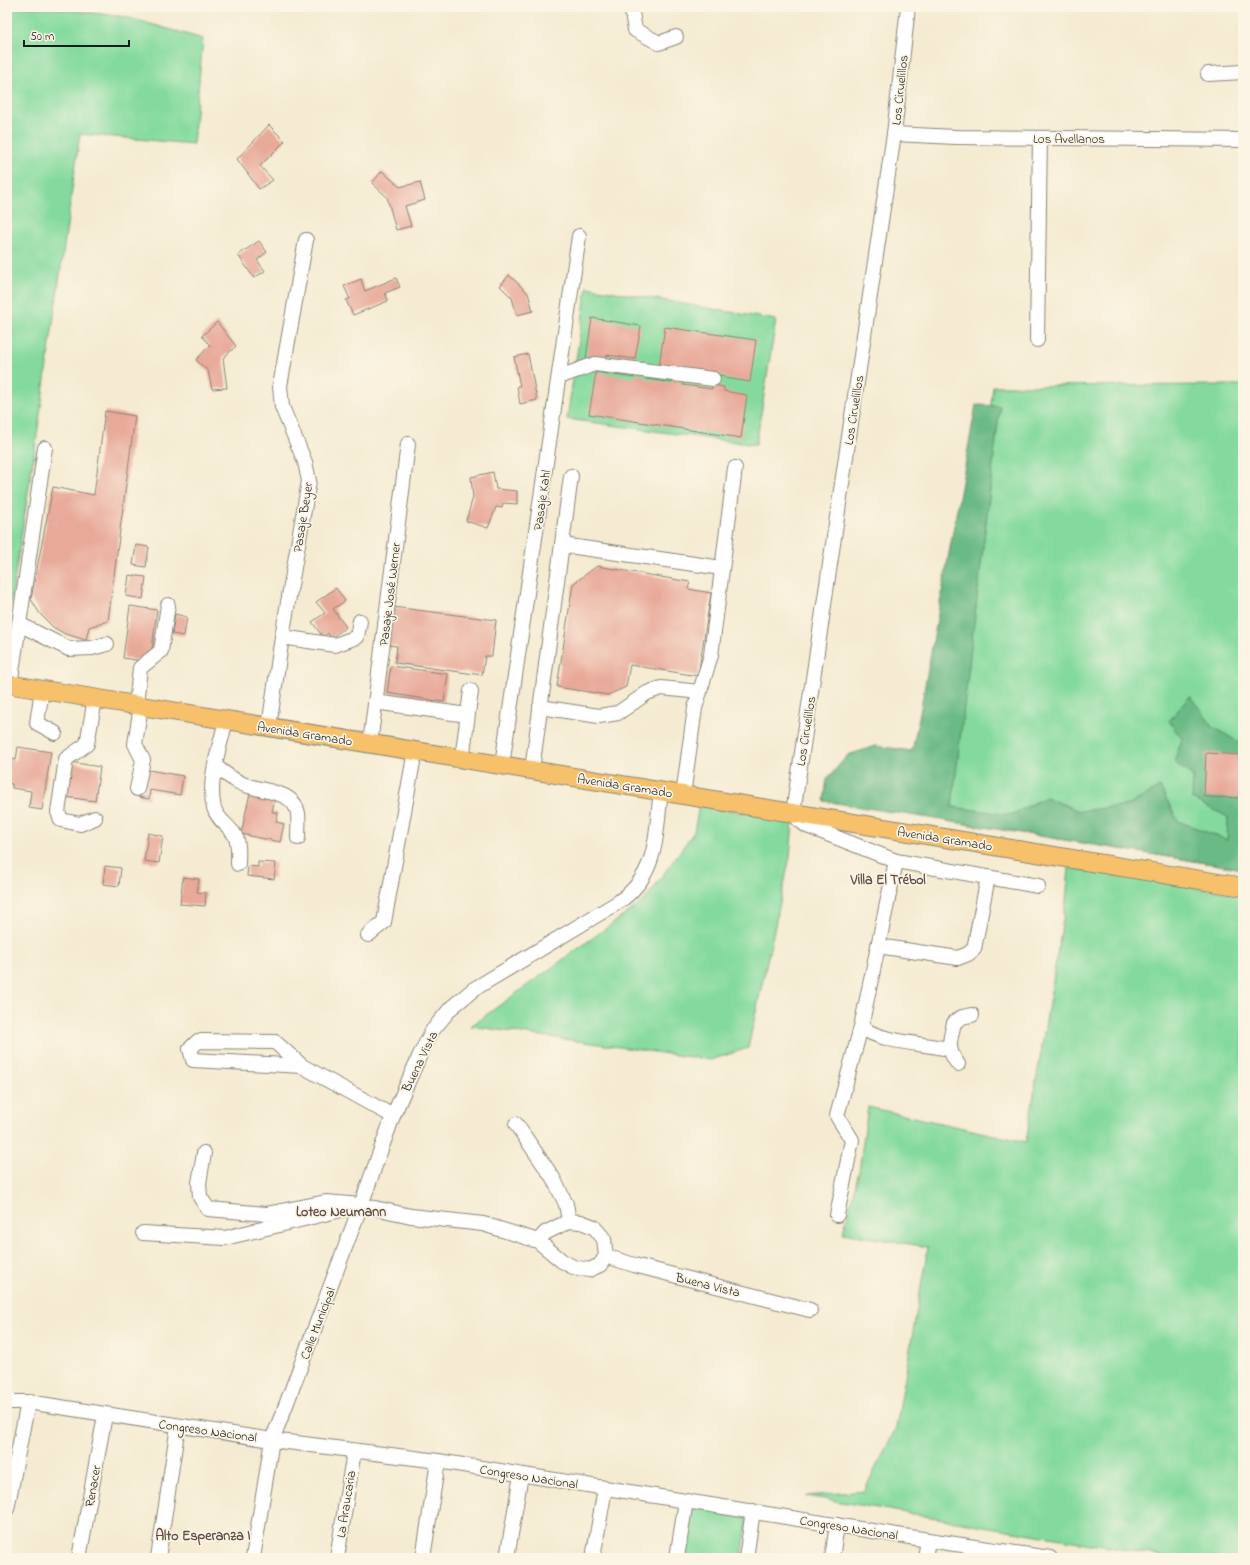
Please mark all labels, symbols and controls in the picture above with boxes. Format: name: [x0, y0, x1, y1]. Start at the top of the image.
scale bar: [24, 22, 129, 48]
text: 50 m: [30, 28, 54, 46]
street label: Los Ciruelillos: [887, 54, 914, 126]
street label: Los Avellanos: [1033, 130, 1105, 149]
street label: Los Ciruelillos: [840, 374, 869, 447]
street label: Pasaje Kahl: [529, 469, 556, 532]
street label: Pasaje Beyer: [289, 480, 320, 554]
street label: Pasaje José Werner: [375, 540, 406, 647]
street label: Los Ciruelillos: [792, 695, 821, 768]
street label: Avenida Gramado: [256, 718, 354, 751]
street label: Avenida Gramado: [576, 770, 674, 803]
street label: Avenida Gramado: [896, 823, 994, 856]
district label: Villa El Trébol: [849, 870, 926, 891]
street label: Buena Vista: [397, 1028, 443, 1096]
district label: Loteo Neumann: [296, 1202, 386, 1223]
street label: Buena Vista: [672, 1268, 742, 1303]
street label: Calle Municipal: [296, 1285, 341, 1362]
street label: Congreso Nacional: [157, 1415, 258, 1449]
street label: Congreso Nacional: [478, 1460, 579, 1496]
street label: Renacer: [80, 1463, 107, 1509]
street label: La Araucaria: [332, 1469, 361, 1539]
street label: Congreso Nacional: [798, 1511, 899, 1547]
district label: Alto Esperanza I: [156, 1526, 250, 1547]

